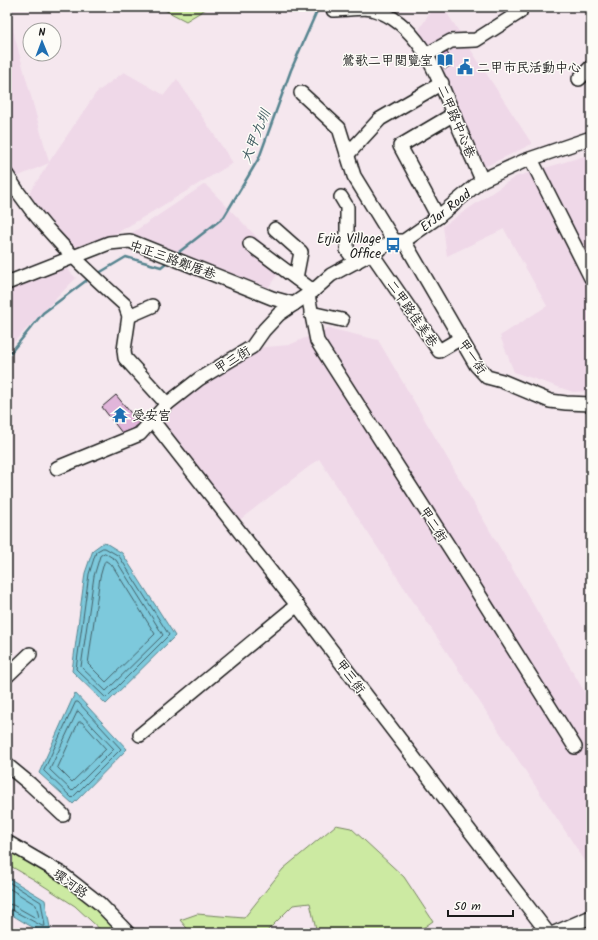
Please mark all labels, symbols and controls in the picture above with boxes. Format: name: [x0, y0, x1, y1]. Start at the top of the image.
north arrow: [22, 22, 62, 62]
text: N: [38, 24, 46, 42]
place label: 鶯歌二甲閱覽室: [342, 51, 433, 72]
library icon: 鶯歌二甲閱覽室: [436, 51, 454, 69]
public building icon: 二甲市民活動中心: [456, 58, 474, 76]
place label: 二甲市民活動中心: [477, 58, 581, 79]
street label: 二甲路中心巷: [431, 82, 481, 162]
water label: 大甲九圳: [235, 104, 277, 166]
street label: ErJar Road: [416, 184, 476, 238]
place label: Erjia Village Office: [317, 229, 381, 265]
street label: 中正三路鄭厝巷: [126, 235, 219, 286]
bus stop icon: Erjia Village Office: [384, 236, 402, 254]
street label: 二甲路佳美巷: [381, 276, 443, 352]
street label: 甲一街: [452, 335, 491, 379]
street label: 甲三街: [211, 341, 255, 380]
temple icon: 受安宮: [111, 406, 129, 424]
place label: 受安宮: [132, 406, 171, 427]
street label: 甲二街: [413, 503, 452, 547]
street label: 甲三街: [330, 655, 370, 699]
street label: 環河路: [48, 864, 92, 904]
scale bar: [448, 892, 513, 918]
text: 50 m: [454, 897, 481, 916]

